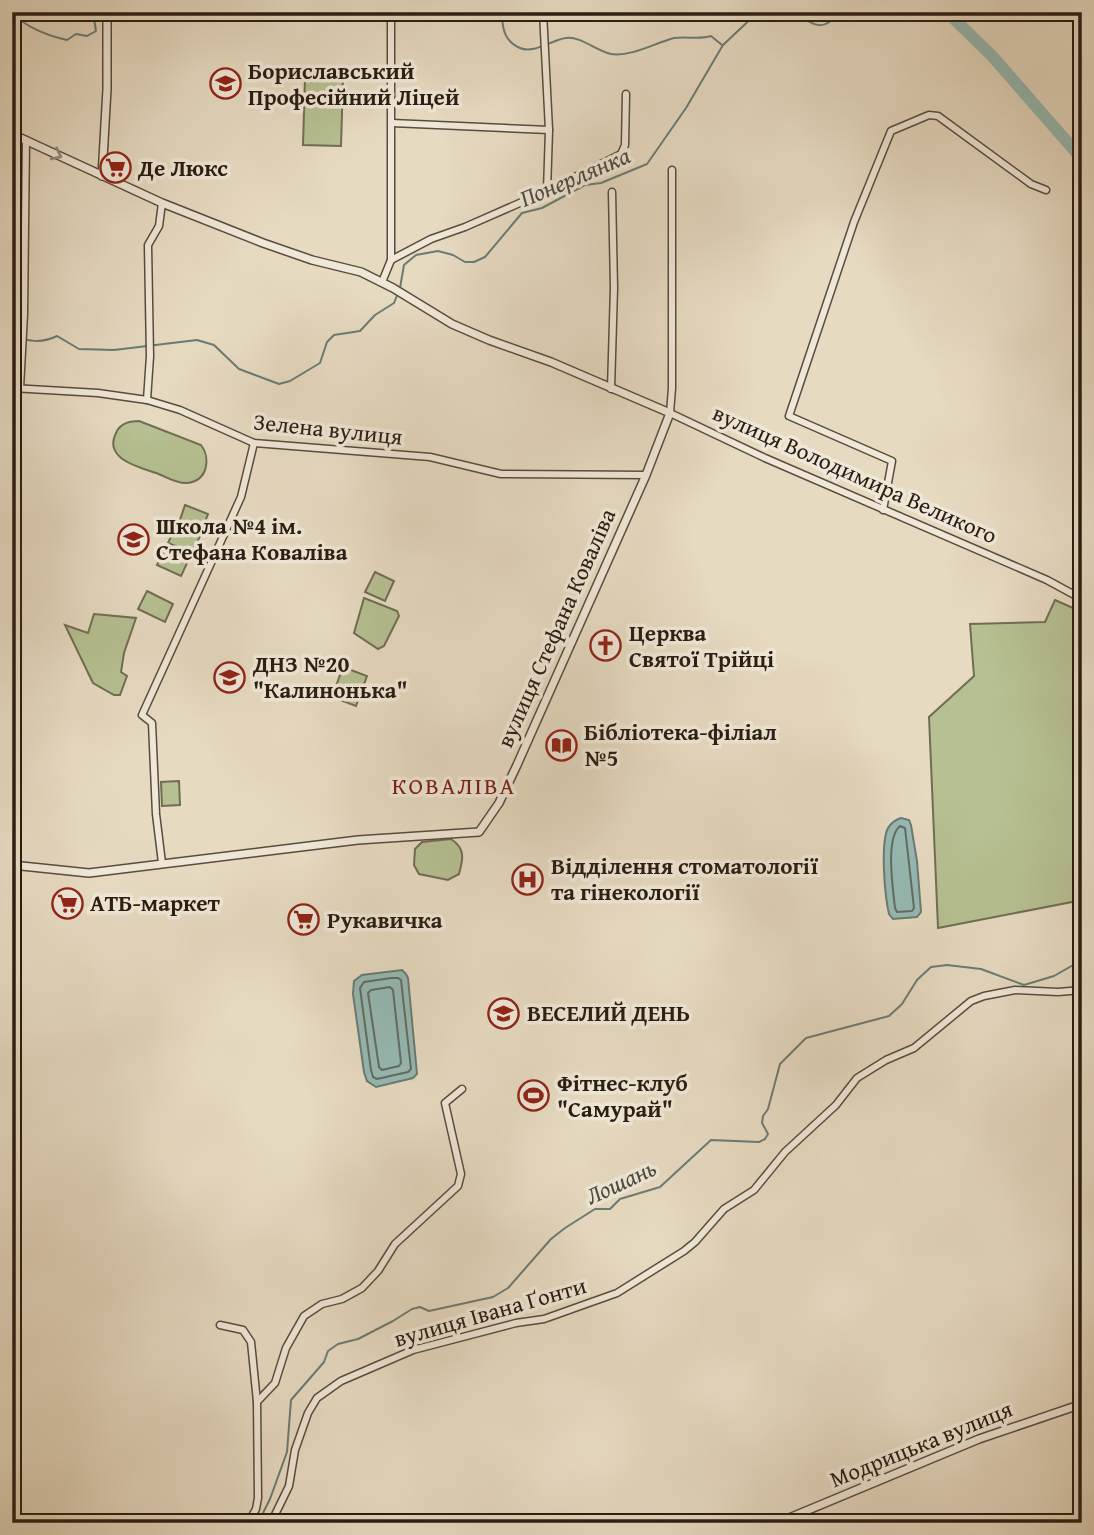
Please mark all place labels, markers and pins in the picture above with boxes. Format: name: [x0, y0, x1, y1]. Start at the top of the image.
place label: Бориславський Професійний Ліцей: [248, 54, 459, 113]
school or university icon: Бориславський Професійний Ліцей: [208, 67, 242, 101]
supermarket icon: Де Люкс: [98, 151, 132, 185]
place label: Де Люкс: [137, 151, 228, 184]
place label: Школа №4 ім. Стефана Коваліва: [156, 509, 348, 568]
school or university icon: Школа №4 ім. Стефана Коваліва: [116, 522, 150, 556]
place label: Церква Святої Трійці: [629, 616, 774, 675]
church icon: Церква Святої Трійці: [589, 629, 623, 663]
place label: ДНЗ №20 "Калинонька": [252, 647, 408, 706]
school or university icon: ДНЗ №20 "Калинонька": [213, 660, 247, 694]
place label: Бібліотека-філіал №5: [584, 715, 777, 774]
library icon: Бібліотека-філіал №5: [544, 728, 578, 762]
place label: Відділення стоматології та гінекології: [551, 849, 819, 908]
hospital icon: Відділення стоматології та гінекології: [511, 862, 545, 896]
supermarket icon: АТБ-маркет: [50, 886, 84, 920]
place label: АТБ-маркет: [90, 886, 221, 919]
supermarket icon: Рукавичка: [287, 903, 321, 937]
place label: Рукавичка: [327, 903, 443, 936]
school or university icon: ВЕСЕЛИЙ ДЕНЬ: [487, 996, 521, 1030]
place label: ВЕСЕЛИЙ ДЕНЬ: [527, 996, 690, 1029]
place label: Фітнес-клуб "Самурай": [557, 1066, 688, 1125]
sports icon: Фітнес-клуб "Самурай": [517, 1079, 551, 1113]

